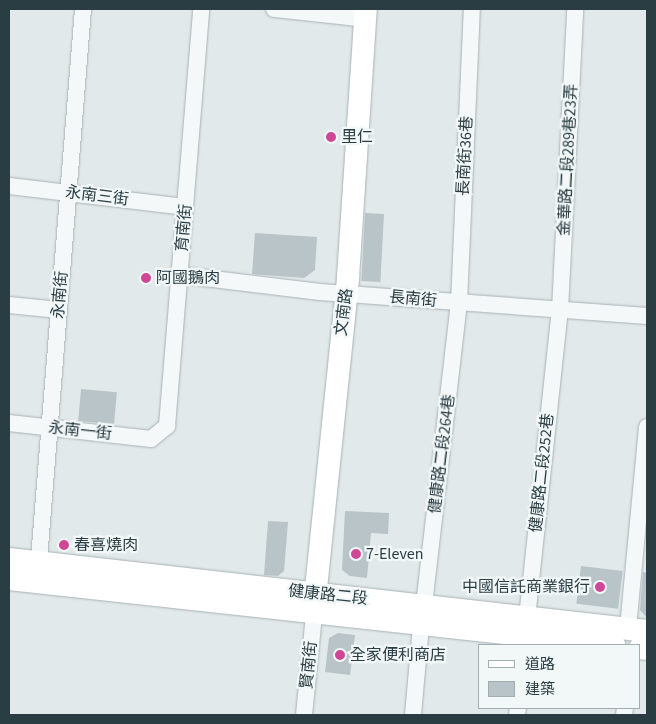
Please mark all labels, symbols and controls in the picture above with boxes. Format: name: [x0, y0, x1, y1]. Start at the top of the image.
street label: 金華路二段289巷23弄: [554, 84, 582, 236]
street label: 長南街36巷: [453, 116, 477, 196]
place label: 里仁: [341, 127, 373, 147]
marker: 里仁: [325, 131, 337, 143]
street label: 永南三街: [64, 183, 130, 209]
street label: 育南街: [172, 203, 196, 253]
place label: 阿國鵝肉: [156, 268, 220, 288]
street label: 永南街: [48, 270, 72, 320]
marker: 阿國鵝肉: [140, 272, 152, 284]
street label: 文南路: [332, 287, 356, 337]
street label: 長南街: [388, 287, 438, 311]
street label: 健康路二段264巷: [425, 393, 459, 515]
street label: 健康路二段252巷: [526, 412, 558, 534]
street label: 永南一街: [47, 418, 113, 444]
place label: 春喜燒肉: [74, 535, 138, 555]
marker: 春喜燒肉: [58, 539, 70, 551]
place label: 7-Eleven: [366, 544, 424, 564]
marker: 7-Eleven: [350, 548, 362, 560]
place label: 中國信託商業銀行: [462, 577, 590, 597]
street label: 健康路二段: [287, 581, 369, 609]
marker: 中國信託商業銀行: [594, 581, 606, 593]
street label: 賢南街: [297, 640, 321, 690]
legend: [478, 644, 641, 709]
place label: 全家便利商店: [350, 645, 446, 665]
marker: 全家便利商店: [334, 649, 346, 661]
text: 道路: [525, 654, 555, 675]
text: 建築: [525, 679, 555, 700]

